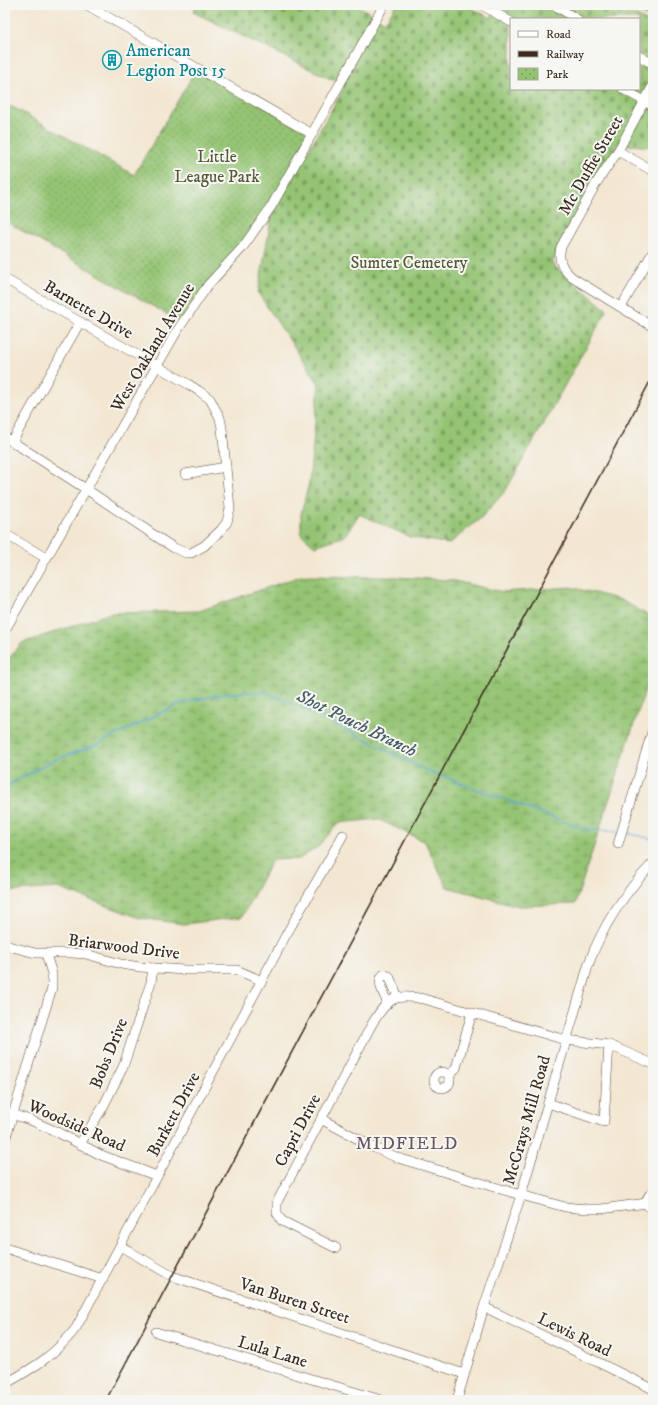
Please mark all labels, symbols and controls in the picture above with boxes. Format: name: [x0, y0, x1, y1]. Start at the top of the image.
legend: [510, 18, 640, 90]
text: Road: [546, 27, 571, 42]
place label: American Legion Post 15: [126, 40, 226, 82]
text: Railway: [546, 47, 584, 62]
building icon: American Legion Post 15: [101, 49, 123, 71]
text: Park: [546, 67, 568, 82]
street label: Mc Duffie Street: [554, 111, 628, 219]
park label: Little League Park: [174, 146, 260, 188]
park label: Sumter Cemetery: [350, 252, 469, 274]
street label: Barnette Drive: [40, 275, 137, 344]
street label: West Oakland Avenue: [105, 279, 200, 417]
water label: Shot Pouch Branch: [292, 685, 420, 762]
street label: Briarwood Drive: [67, 929, 181, 965]
street label: Bobs Drive: [85, 1015, 133, 1092]
street label: McCrays Mill Road: [498, 1053, 556, 1188]
street label: Burkett Drive: [142, 1068, 205, 1161]
street label: Capri Drive: [270, 1090, 326, 1171]
street label: Woodside Road: [24, 1094, 129, 1157]
district label: MIDFIELD: [356, 1133, 458, 1155]
street label: Van Buren Street: [236, 1272, 353, 1329]
street label: Lewis Road: [534, 1308, 615, 1362]
street label: Lula Lane: [235, 1331, 310, 1373]

